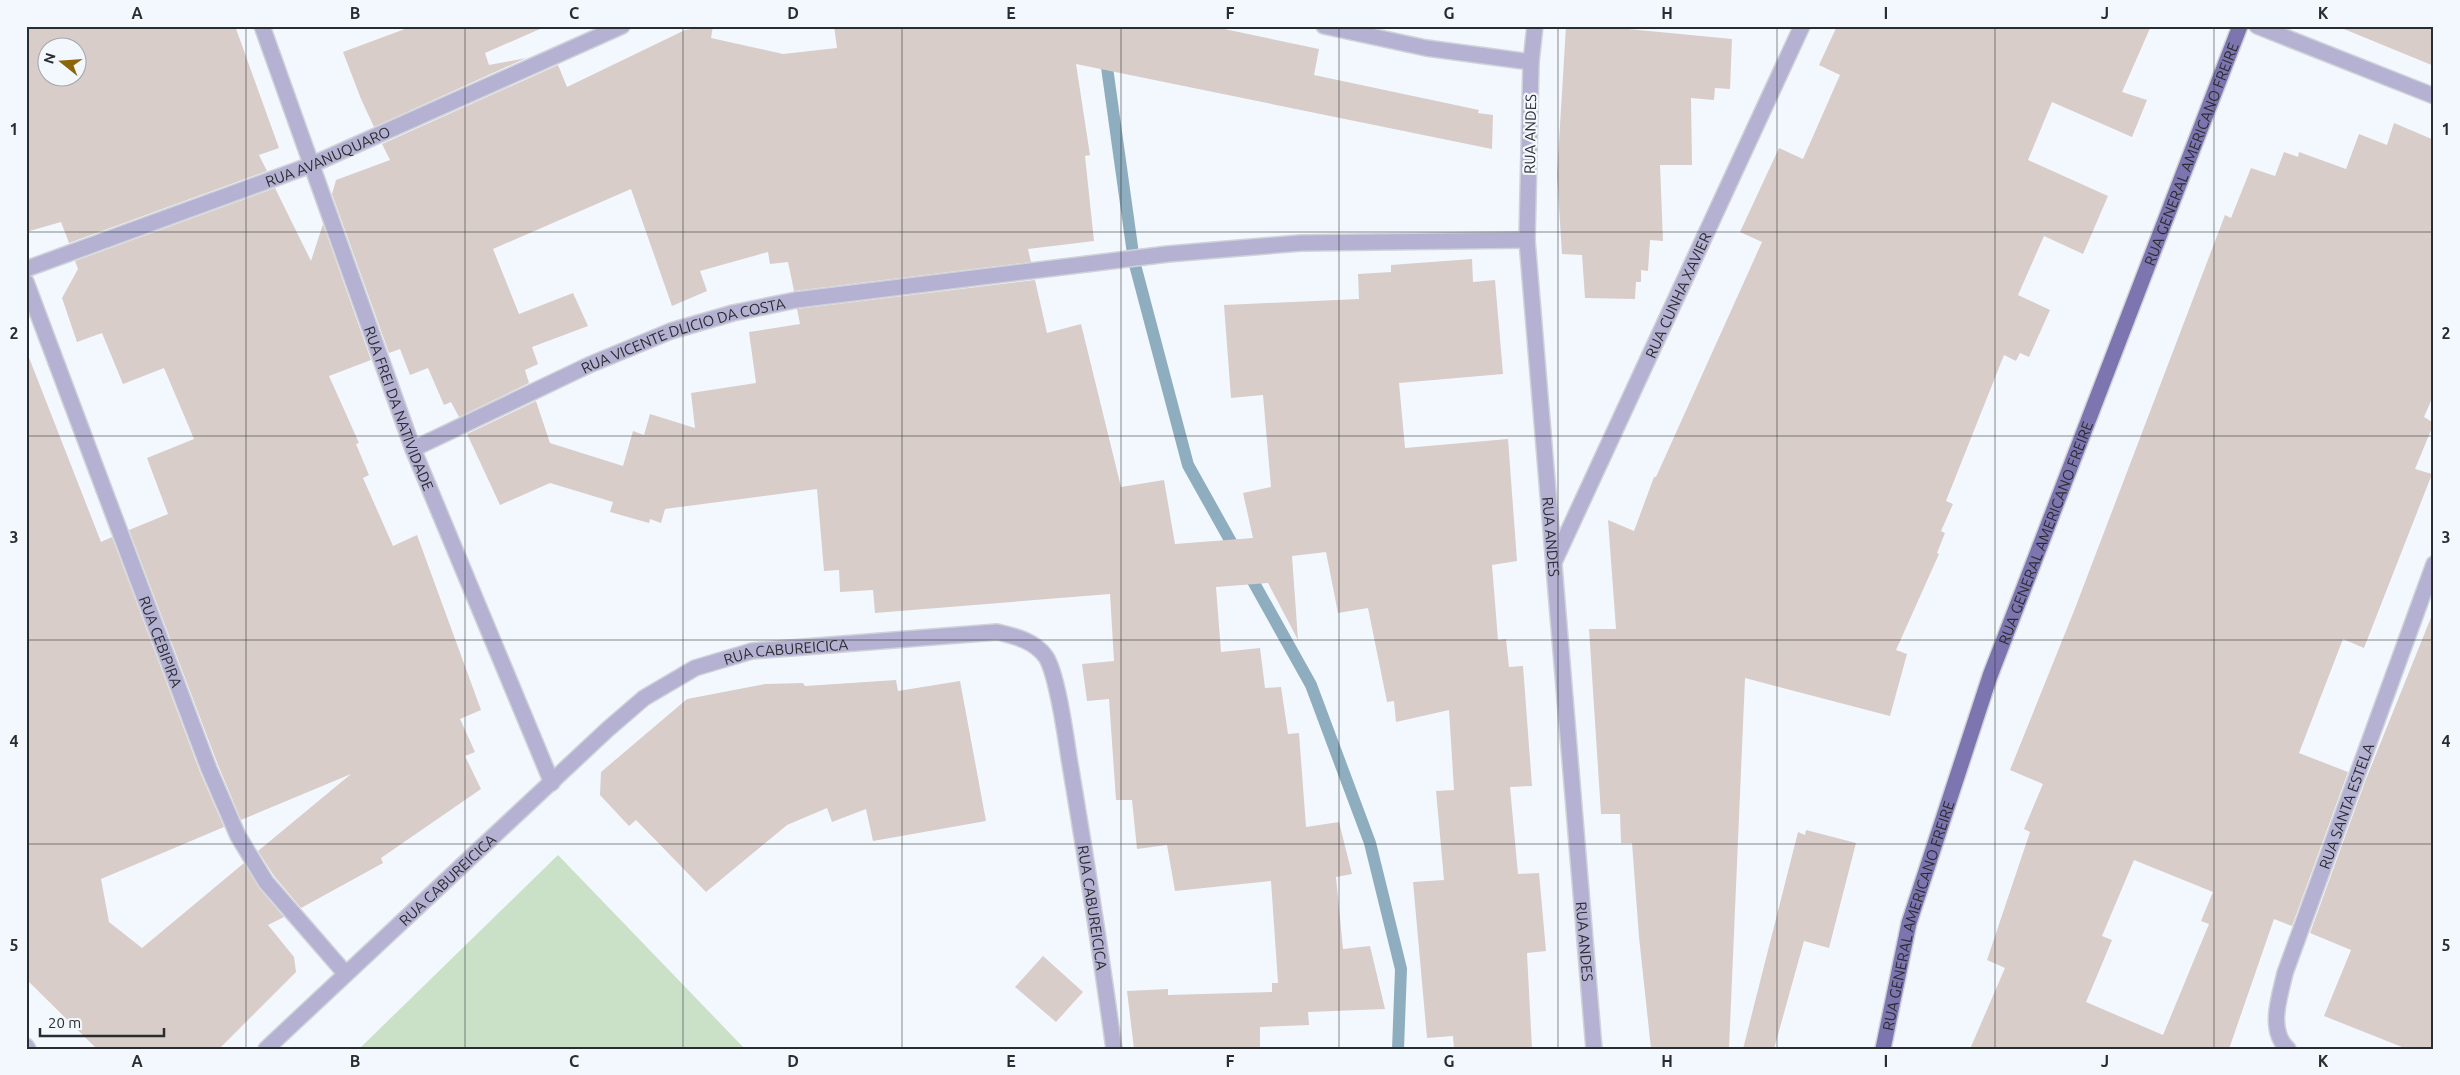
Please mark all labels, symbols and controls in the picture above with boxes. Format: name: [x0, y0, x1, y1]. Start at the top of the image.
text: A: [131, 4, 143, 22]
text: B: [350, 4, 360, 22]
text: C: [569, 4, 579, 22]
text: D: [787, 4, 799, 22]
text: E: [1006, 4, 1016, 22]
text: F: [1226, 4, 1235, 22]
text: G: [1443, 4, 1455, 22]
text: H: [1661, 4, 1673, 22]
text: I: [1884, 4, 1888, 22]
text: J: [2101, 4, 2109, 22]
text: K: [2318, 4, 2329, 22]
north arrow: [38, 38, 88, 88]
street label: RUA GENERAL AMERICANO FREIRE: [2140, 40, 2241, 268]
text: N: [40, 51, 59, 66]
street label: RUA ANDES: [1521, 94, 1539, 174]
text: 1: [9, 120, 19, 138]
text: 1: [2441, 120, 2451, 138]
street label: RUA AVANUQUARO: [263, 122, 393, 190]
street label: RUA CUNHA XAVIER: [1641, 229, 1714, 360]
street label: RUA VICENTE DLICIO DA COSTA: [578, 294, 787, 376]
text: 2: [9, 324, 19, 342]
street label: RUA FREI DA NATIVIDADE: [361, 324, 438, 493]
text: 2: [2441, 324, 2451, 342]
street label: RUA GENERAL AMERICANO FREIRE: [1994, 419, 2096, 647]
street label: RUA ANDES: [1540, 496, 1563, 577]
text: 3: [9, 528, 19, 546]
text: 3: [2441, 528, 2451, 546]
street label: RUA CEBIPIRA: [136, 593, 186, 690]
street label: RUA CABUREICICA: [721, 635, 849, 668]
text: 4: [9, 732, 19, 750]
text: 4: [2441, 732, 2451, 750]
street label: RUA SANTA ESTELA: [2315, 740, 2377, 871]
street label: RUA GENERAL AMERICANO FREIRE: [1879, 798, 1957, 1032]
street label: RUA CABUREICICA: [395, 830, 499, 929]
street label: RUA CABUREICICA: [1075, 844, 1111, 971]
street label: RUA ANDES: [1573, 901, 1597, 982]
text: 5: [9, 936, 19, 954]
text: 5: [2441, 936, 2451, 954]
scale bar: [40, 1005, 164, 1037]
text: 20 m: [48, 1014, 81, 1031]
text: A: [131, 1052, 143, 1070]
text: B: [350, 1052, 360, 1070]
text: C: [569, 1052, 579, 1070]
text: D: [787, 1052, 799, 1070]
text: E: [1006, 1052, 1016, 1070]
text: F: [1226, 1052, 1235, 1070]
text: G: [1443, 1052, 1455, 1070]
text: H: [1661, 1052, 1673, 1070]
text: I: [1884, 1052, 1888, 1070]
text: J: [2101, 1052, 2109, 1070]
text: K: [2318, 1052, 2329, 1070]

